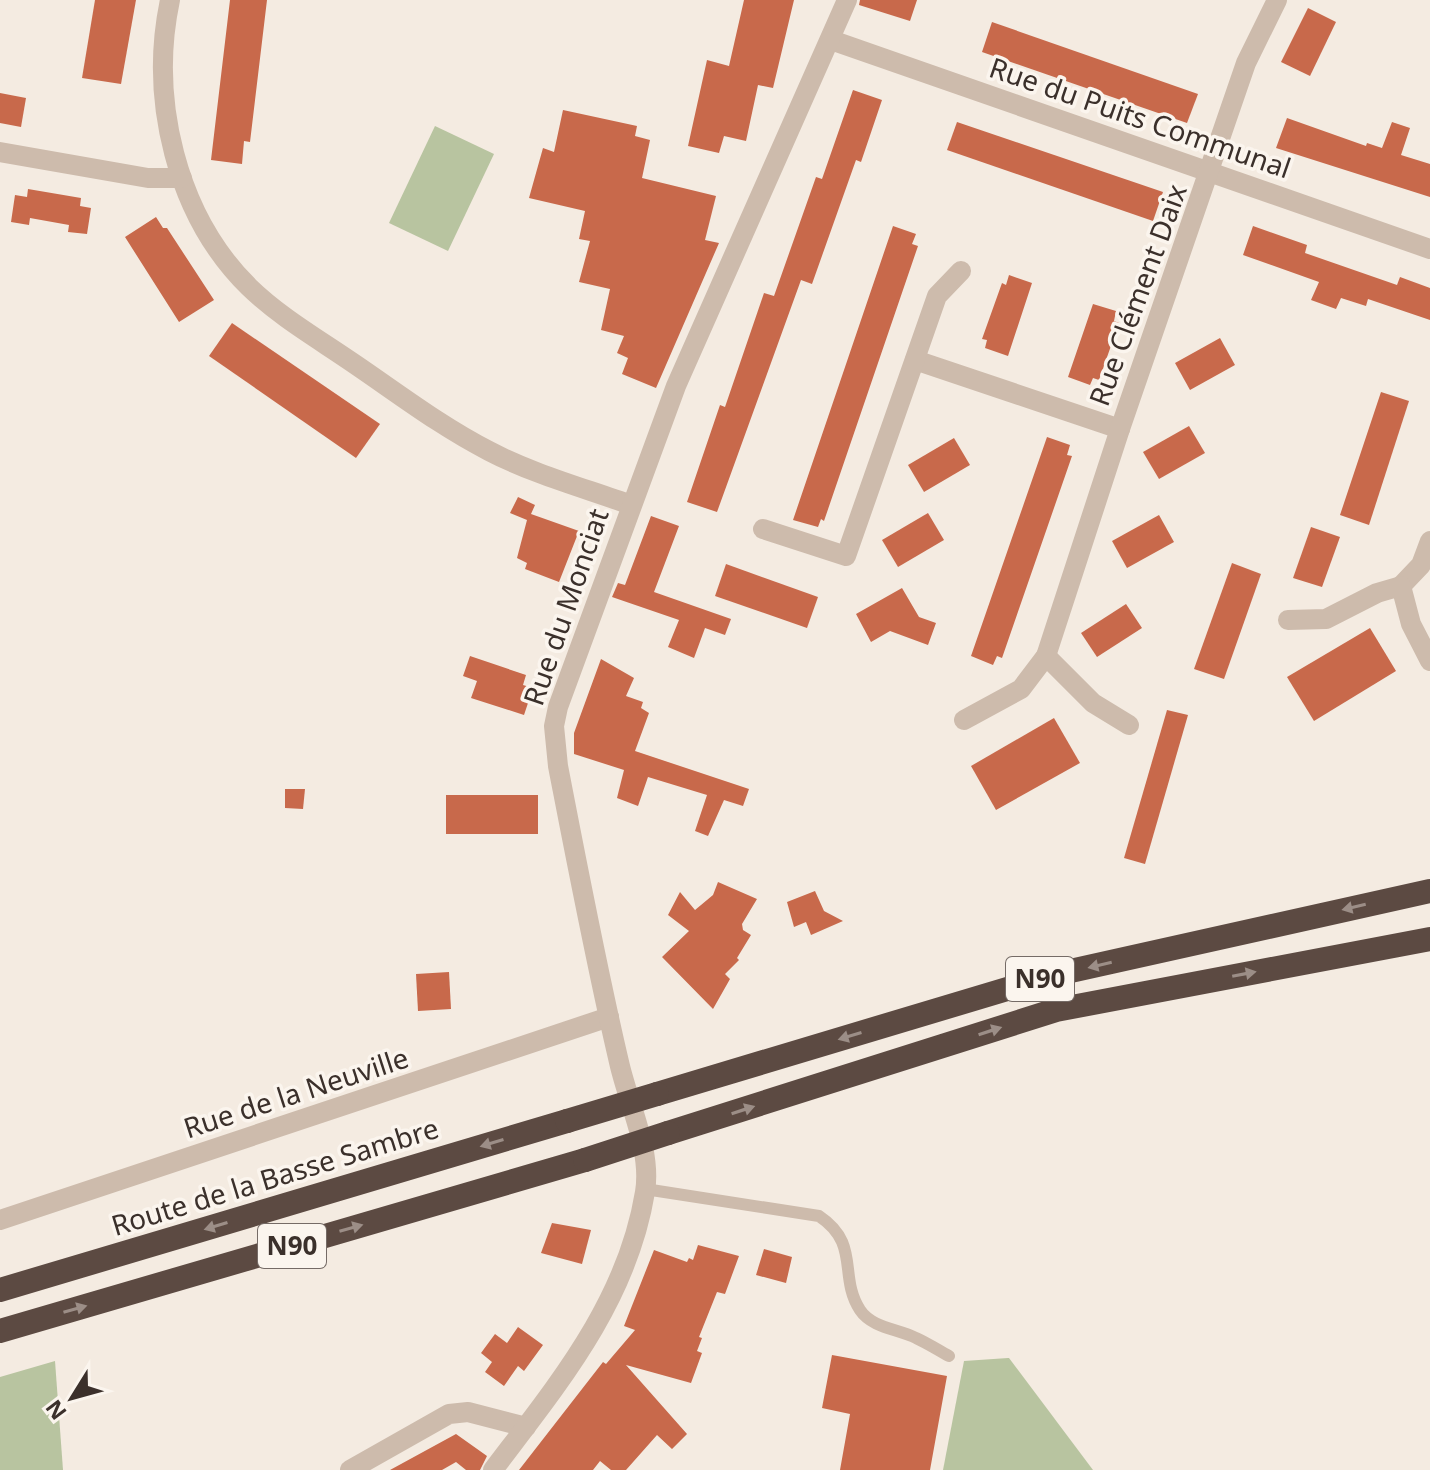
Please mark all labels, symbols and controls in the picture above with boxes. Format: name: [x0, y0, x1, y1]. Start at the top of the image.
street label: Rue du Puits Communal: [985, 48, 1296, 187]
street label: Rue Clément Daix: [1079, 178, 1195, 411]
street label: Rue du Monciat: [514, 503, 617, 710]
one-way arrow: [1341, 901, 1366, 914]
road number: N90: [1006, 957, 1074, 1001]
one-way arrow: [1088, 959, 1113, 971]
one-way arrow: [1231, 967, 1256, 980]
one-way arrow: [979, 1024, 1003, 1037]
one-way arrow: [838, 1030, 862, 1043]
street label: Rue de la Neuville: [178, 1038, 413, 1146]
one-way arrow: [731, 1103, 755, 1116]
street label: Route de la Basse Sambre: [106, 1108, 443, 1244]
one-way arrow: [479, 1137, 503, 1150]
one-way arrow: [203, 1220, 227, 1233]
one-way arrow: [340, 1221, 364, 1234]
road number: N90: [258, 1224, 326, 1268]
one-way arrow: [63, 1302, 87, 1315]
north arrow: [32, 1358, 112, 1438]
text: N: [38, 1394, 73, 1427]

